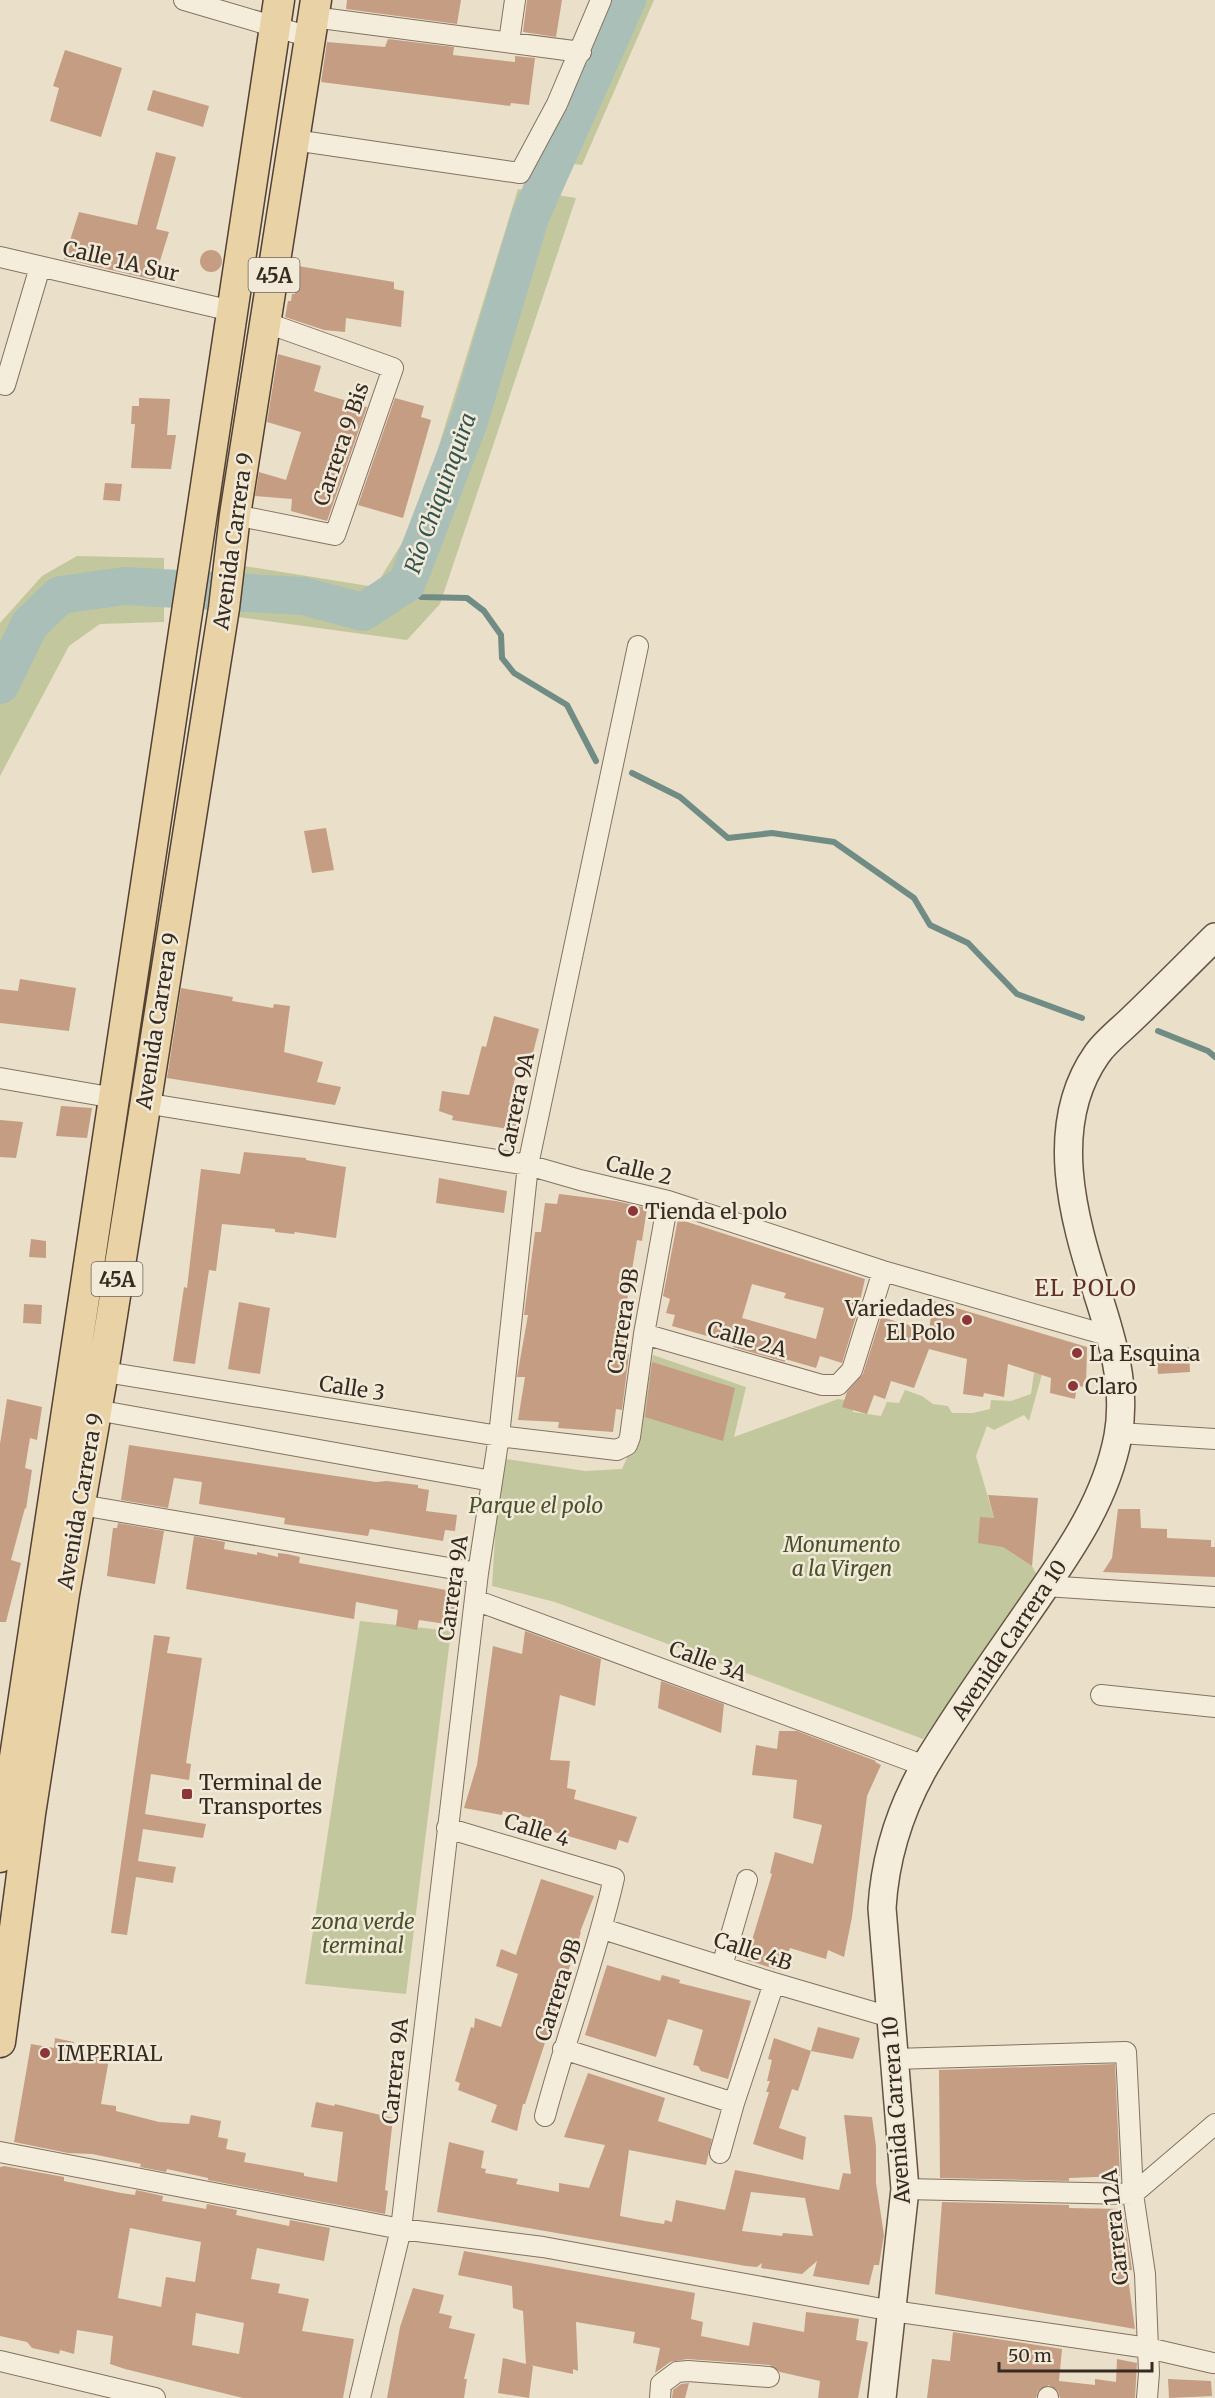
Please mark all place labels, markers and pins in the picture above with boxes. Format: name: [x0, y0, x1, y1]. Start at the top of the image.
place label: Tienda el polo: [645, 1198, 787, 1225]
marker: Tienda el polo: [626, 1204, 640, 1218]
place label: Variedades El Polo: [844, 1295, 955, 1346]
marker: Variedades El Polo: [960, 1313, 974, 1327]
place label: La Esquina: [1089, 1340, 1200, 1367]
marker: La Esquina: [1070, 1346, 1084, 1360]
place label: Claro: [1085, 1373, 1138, 1400]
marker: Claro: [1066, 1379, 1080, 1393]
place label: Terminal de Transportes: [199, 1769, 322, 1820]
marker: Terminal de Transportes: [180, 1787, 194, 1801]
place label: IMPERIAL: [57, 2040, 162, 2067]
marker: IMPERIAL: [38, 2046, 52, 2060]

